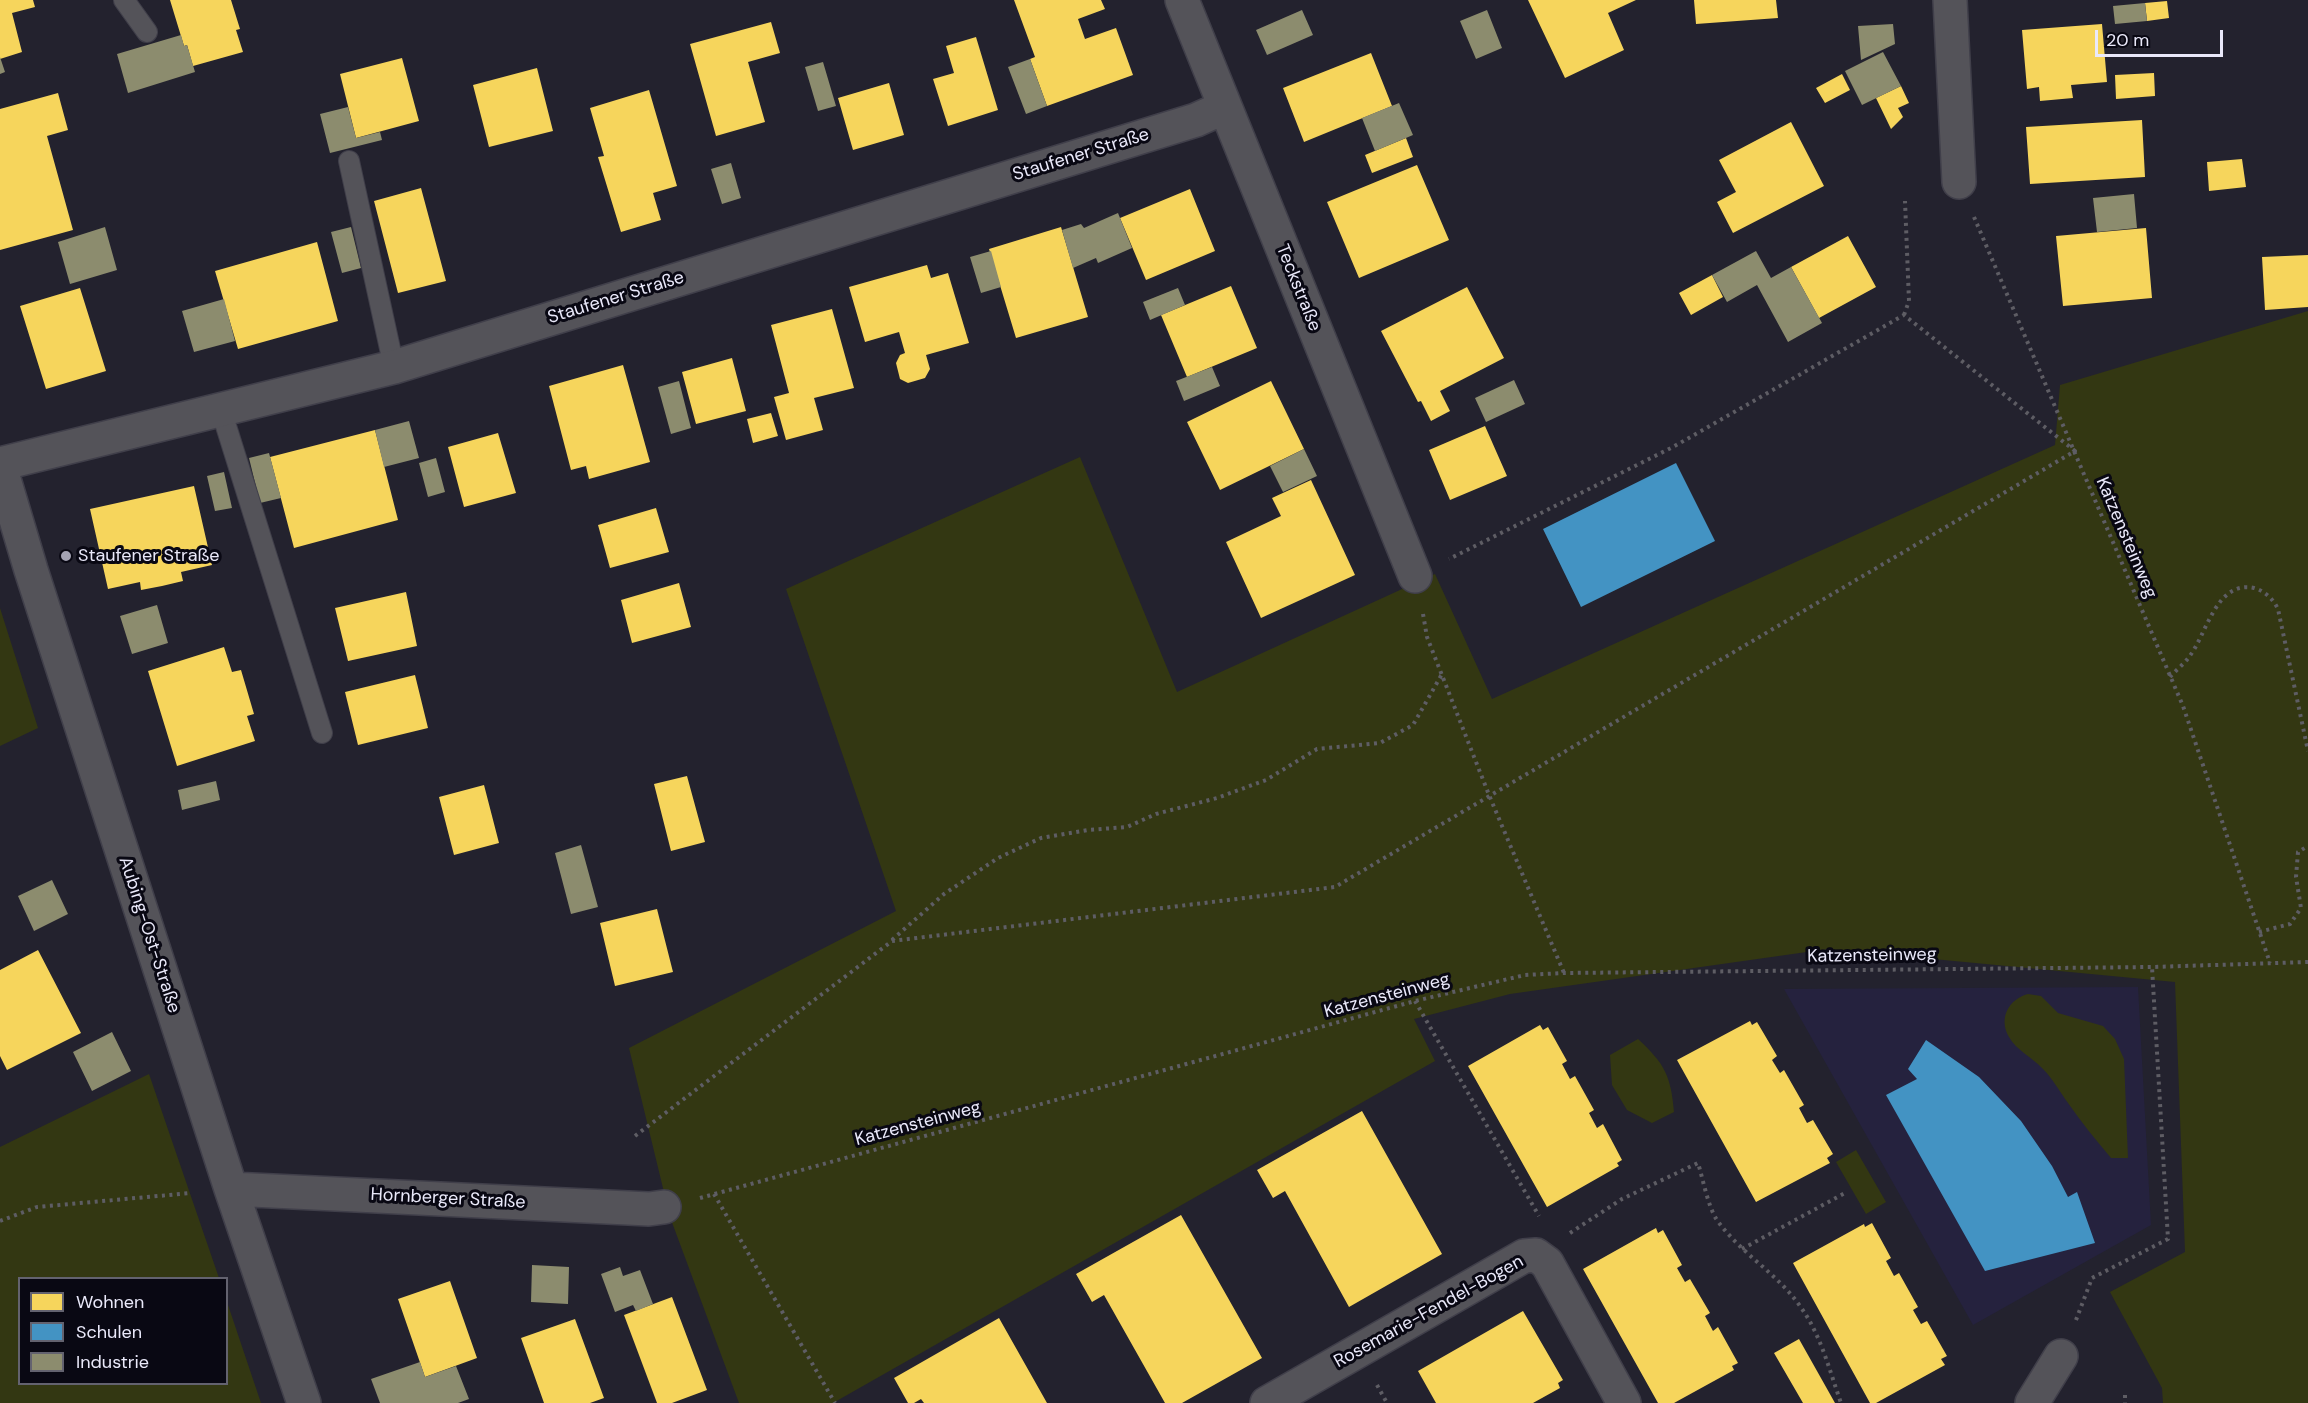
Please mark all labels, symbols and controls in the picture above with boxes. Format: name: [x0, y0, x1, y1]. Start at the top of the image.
scale bar: [2098, 18, 2226, 56]
text: 20 m: [2106, 28, 2149, 52]
street label: Staufener Straße: [1010, 124, 1152, 186]
street label: Teckstraße: [1271, 242, 1325, 334]
street label: Staufener Straße: [545, 267, 687, 329]
street label: Katzensteinweg: [2091, 474, 2161, 602]
place label: Staufener Straße: [78, 545, 219, 567]
marker: Staufener Straße: [59, 549, 73, 563]
street label: Aubing-Ost-Straße: [114, 854, 184, 1016]
street label: Katzensteinweg: [1807, 944, 1937, 968]
street label: Katzensteinweg: [1322, 969, 1452, 1023]
street label: Katzensteinweg: [853, 1097, 983, 1151]
street label: Hornberger Straße: [370, 1184, 526, 1214]
street label: Rosemarie-Fendel-Bogen: [1330, 1251, 1528, 1373]
legend: [18, 1277, 228, 1385]
text: Wohnen: [76, 1290, 144, 1314]
text: Schulen: [76, 1320, 142, 1344]
text: Industrie: [76, 1350, 149, 1374]

